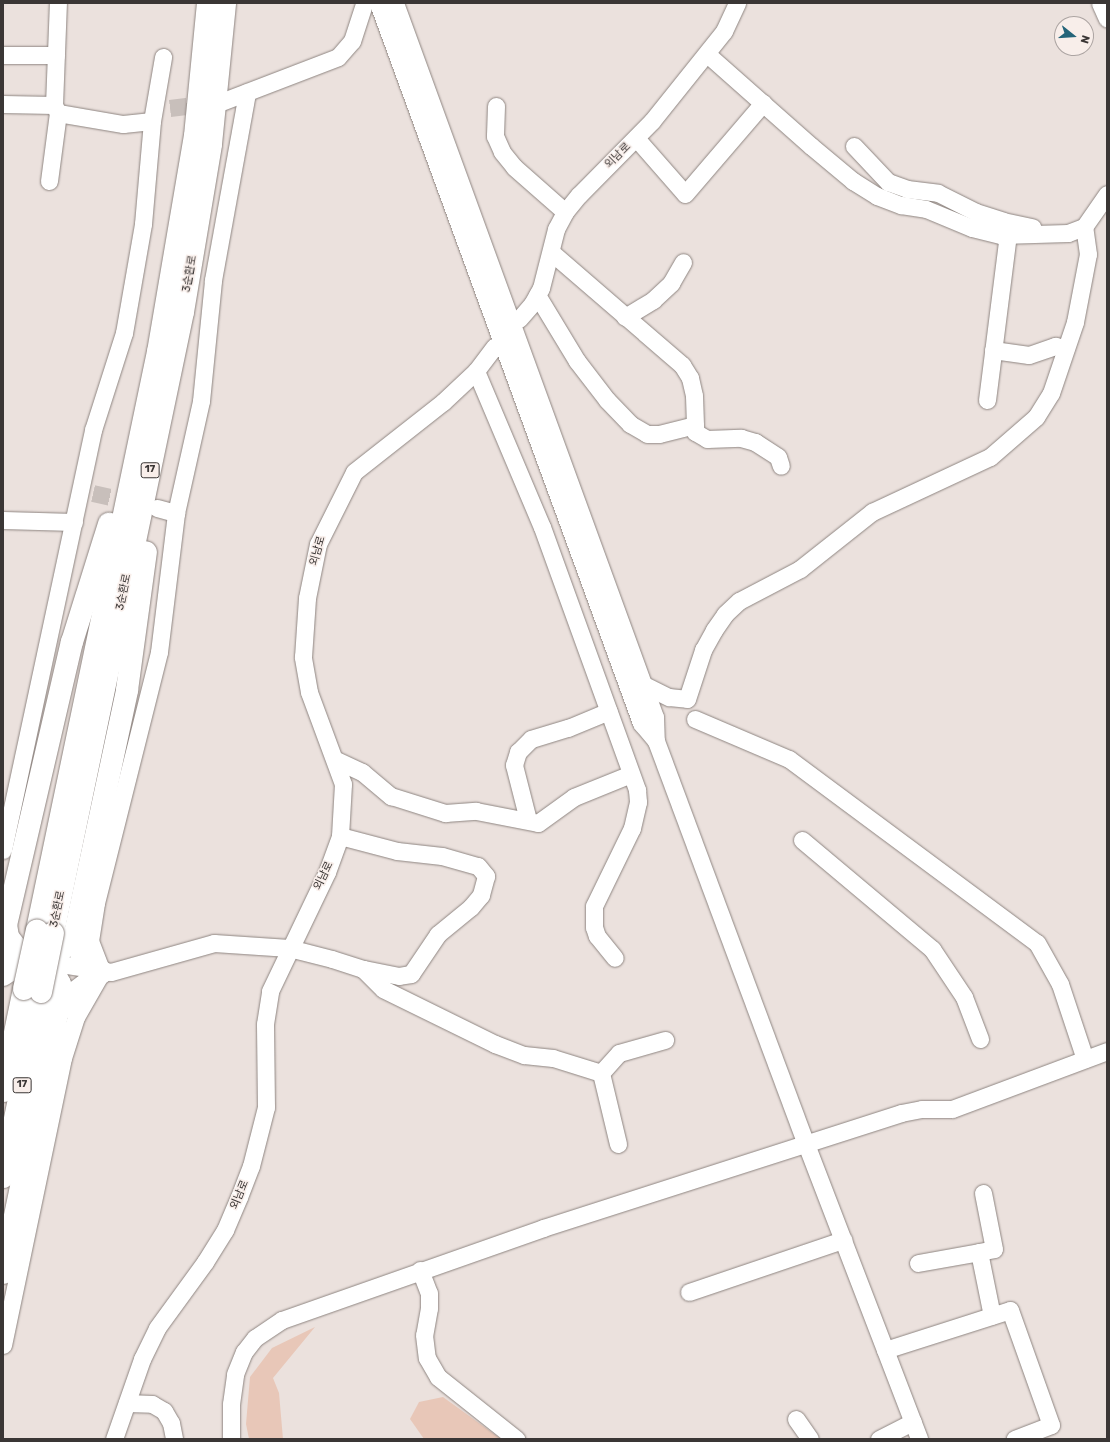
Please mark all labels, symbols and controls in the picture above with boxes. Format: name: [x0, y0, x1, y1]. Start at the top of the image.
north arrow: [1054, 16, 1094, 56]
text: N: [1078, 34, 1092, 45]
street label: 외남로: [603, 141, 633, 171]
street label: 3순환로: [180, 255, 200, 293]
road number: 17: [140, 462, 160, 478]
street label: 외남로: [307, 535, 329, 567]
street label: 3순환로: [114, 573, 134, 611]
street label: 외남로: [311, 859, 337, 893]
street label: 3순환로: [48, 890, 68, 928]
road number: 17: [12, 1077, 32, 1093]
street label: 외남로: [228, 1178, 252, 1212]

